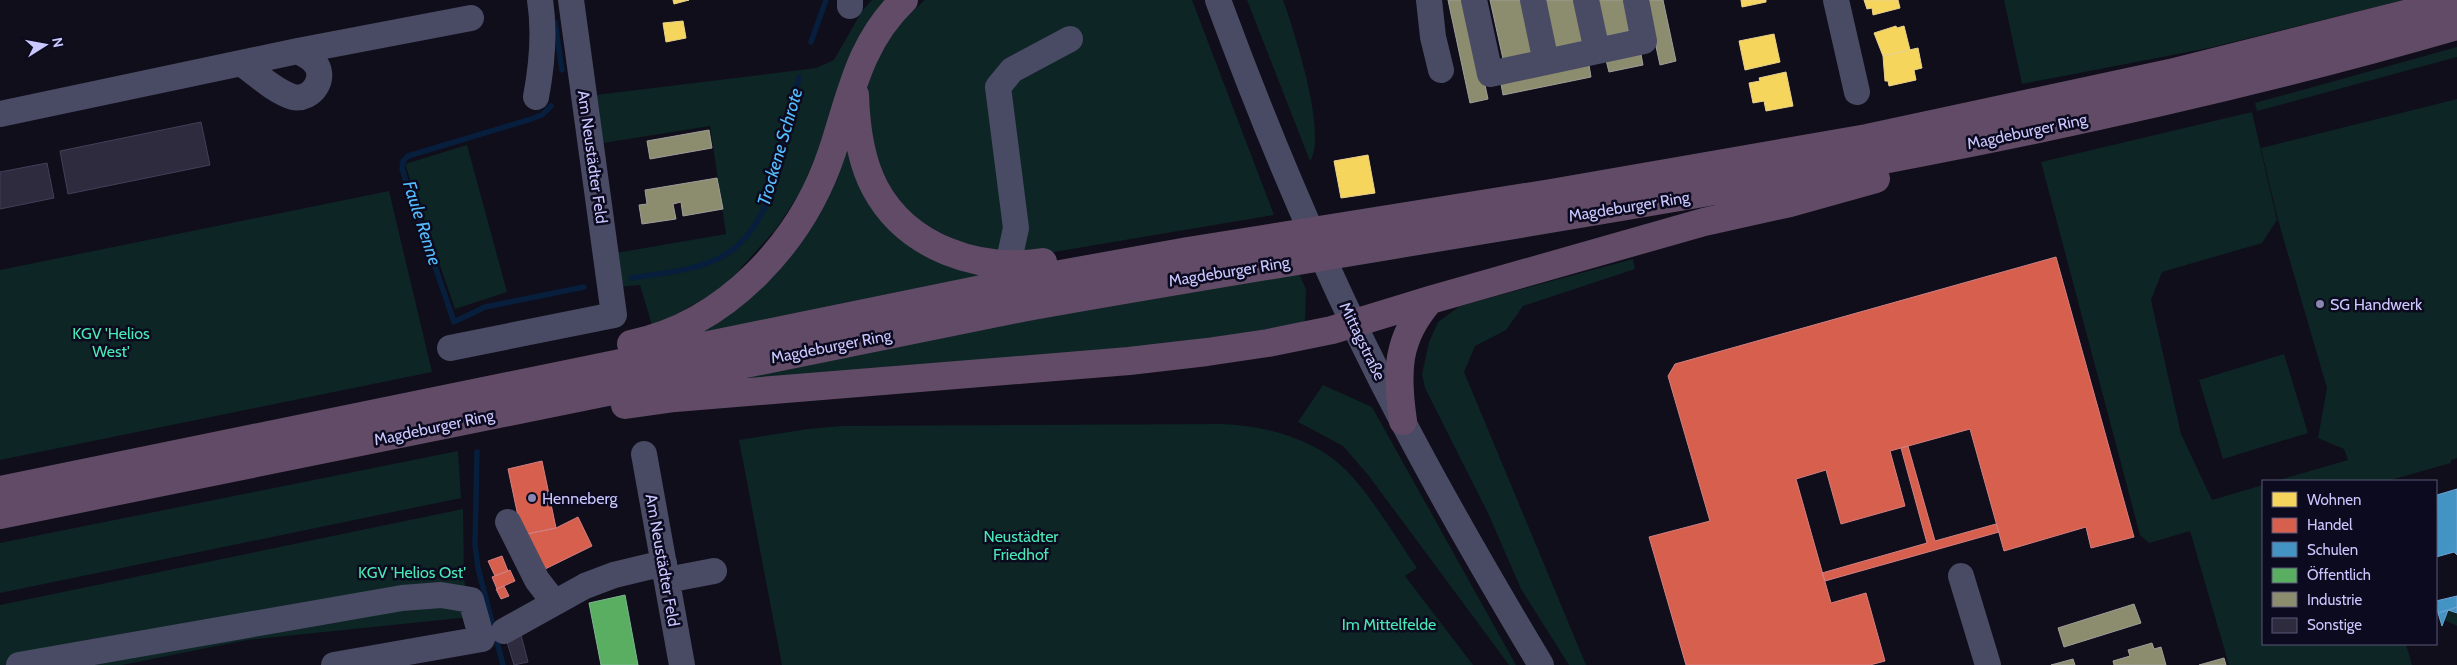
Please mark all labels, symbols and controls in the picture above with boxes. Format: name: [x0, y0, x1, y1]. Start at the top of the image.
north arrow: [20, 20, 70, 70]
text: N: [48, 36, 68, 49]
water label: Trockene Schrote: [753, 86, 807, 208]
street label: Am Neustädter Feld: [574, 89, 611, 225]
street label: Magdeburger Ring: [1965, 109, 2090, 154]
water label: Faule Renne: [398, 178, 446, 268]
street label: Magdeburger Ring: [1567, 187, 1692, 225]
street label: Magdeburger Ring: [1167, 252, 1292, 290]
place label: SG Handwerk: [2330, 295, 2423, 314]
marker: SG Handwerk: [2314, 298, 2326, 310]
street label: Mittagstraße: [1335, 299, 1390, 383]
park label: KGV 'Helios West': [72, 324, 150, 361]
street label: Magdeburger Ring: [769, 325, 894, 368]
street label: Magdeburger Ring: [372, 405, 497, 450]
legend: [2262, 480, 2437, 645]
place label: Henneberg: [542, 489, 618, 508]
text: Wohnen: [2307, 491, 2361, 509]
marker: Henneberg: [526, 492, 538, 504]
street label: Am Neustädter Feld: [641, 492, 684, 628]
text: Handel: [2307, 516, 2353, 534]
park label: Neustädter Friedhof: [984, 527, 1059, 564]
text: Schulen: [2307, 541, 2358, 559]
park label: KGV 'Helios Ost': [358, 563, 466, 582]
text: Öffentlich: [2307, 566, 2371, 584]
text: Industrie: [2307, 591, 2362, 609]
park label: Im Mittelfelde: [1342, 615, 1436, 634]
text: Sonstige: [2307, 616, 2362, 634]

